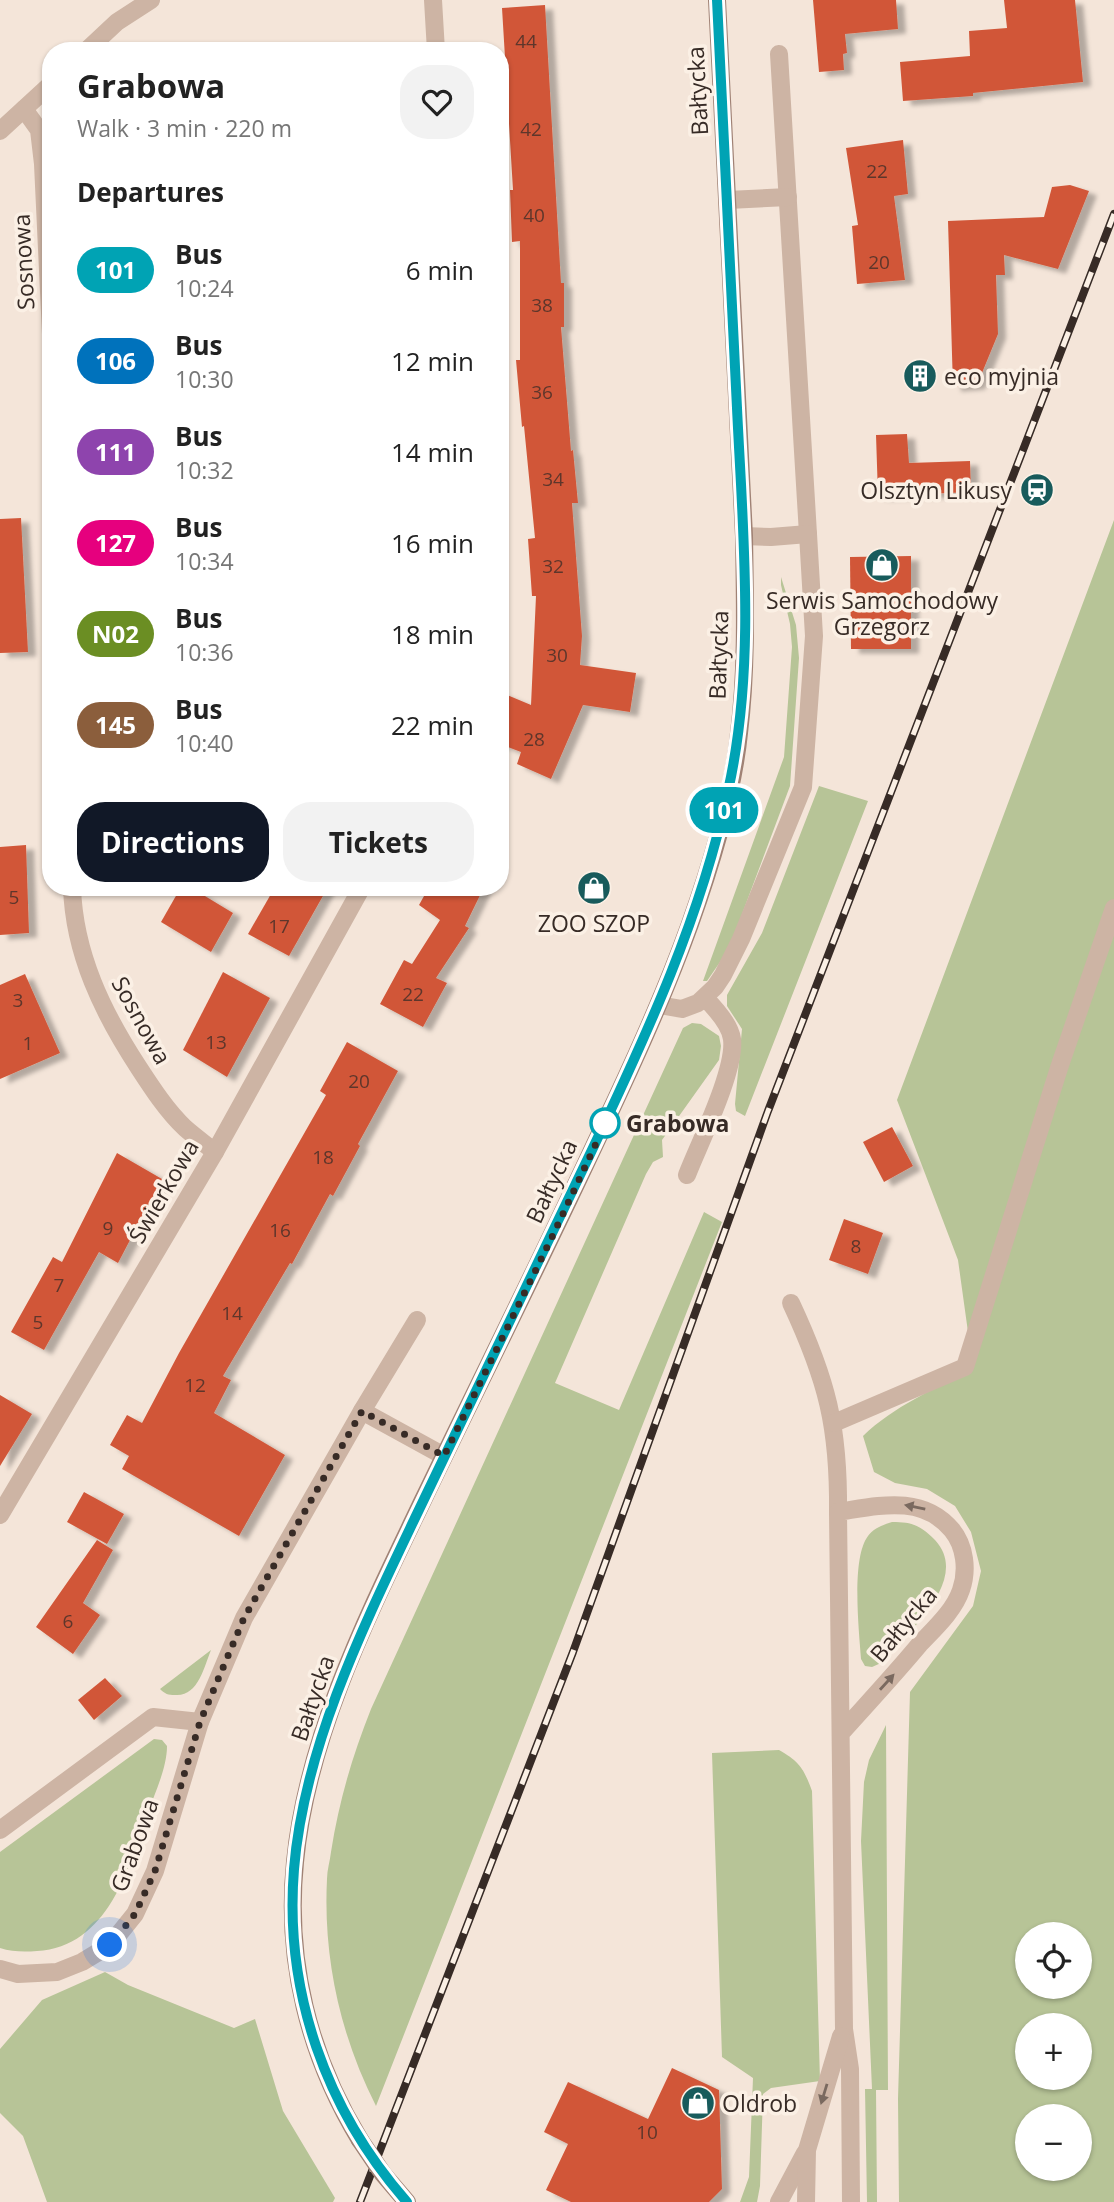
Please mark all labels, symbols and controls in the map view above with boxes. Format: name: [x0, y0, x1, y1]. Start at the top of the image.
house number: 44: [515, 28, 537, 54]
street label: Bałtycka: [679, 46, 715, 136]
text: Grabowa: [77, 63, 225, 108]
button: heart: [400, 65, 474, 139]
text: Walk · 3 min · 220 m: [77, 112, 292, 144]
house number: 42: [520, 116, 542, 142]
house number: 22: [866, 158, 888, 184]
text: Departures: [77, 174, 224, 210]
house number: 40: [523, 202, 545, 228]
street label: Sosnowa: [5, 213, 41, 311]
text: Bus: [175, 236, 222, 272]
house number: 20: [868, 249, 890, 275]
text: 6 min: [406, 252, 474, 288]
text: 101: [95, 253, 136, 286]
text: 10:24: [175, 272, 234, 304]
house number: 38: [531, 292, 553, 318]
text: Bus: [175, 327, 222, 363]
text: 12 min: [391, 343, 474, 379]
text: 106: [95, 344, 136, 377]
building icon: eco myjnia: [901, 357, 939, 395]
place label: eco myjnia: [944, 360, 1059, 392]
text: 10:30: [175, 363, 234, 395]
house number: 36: [531, 379, 553, 405]
text: Bus: [175, 418, 222, 454]
text: 14 min: [391, 434, 474, 470]
text: 111: [95, 435, 136, 468]
text: 10:32: [175, 454, 234, 486]
house number: 34: [542, 466, 564, 492]
station icon: Olsztyn Likusy: [1018, 471, 1056, 509]
place label: Olsztyn Likusy: [860, 474, 1012, 506]
text: Bus: [175, 509, 222, 545]
text: 16 min: [391, 525, 474, 561]
text: 127: [95, 526, 136, 559]
text: 10:34: [175, 545, 234, 577]
shop icon: Serwis Samochodowy Grzegorz: [863, 546, 901, 584]
house number: 32: [542, 553, 564, 579]
place label: Serwis Samochodowy Grzegorz: [766, 584, 999, 642]
text: Bus: [175, 600, 222, 636]
street label: Bałtycka: [700, 610, 736, 700]
text: 18 min: [391, 616, 474, 652]
text: N02: [92, 617, 139, 650]
text: 10:36: [175, 636, 234, 668]
house number: 30: [546, 642, 568, 668]
text: Bus: [175, 691, 222, 727]
text: 22 min: [391, 707, 474, 743]
text: 145: [95, 708, 136, 741]
house number: 28: [523, 726, 545, 752]
text: 10:40: [175, 727, 234, 759]
line badge: 101: [684, 787, 764, 833]
text: 101: [703, 793, 745, 826]
button: Directions: [77, 802, 269, 882]
button: Tickets: [283, 802, 474, 882]
shop icon: ZOO SZOP: [575, 869, 613, 907]
house number: 5: [9, 884, 19, 910]
place label: ZOO SZOP: [538, 907, 650, 939]
house number: 17: [268, 913, 290, 939]
street label: Sosnowa: [105, 970, 179, 1070]
house number: 22: [402, 981, 424, 1007]
house number: 3: [13, 987, 23, 1013]
house number: 13: [205, 1029, 227, 1055]
house number: 1: [23, 1030, 33, 1056]
house number: 20: [348, 1068, 370, 1094]
place label: Grabowa: [626, 1107, 729, 1139]
marker: Grabowa: [590, 1108, 620, 1138]
street label: Świerkowa: [120, 1133, 206, 1249]
street label: Bałtycka: [518, 1134, 584, 1228]
house number: 18: [312, 1144, 334, 1170]
house number: 9: [103, 1215, 113, 1241]
house number: 16: [269, 1217, 291, 1243]
house number: 8: [851, 1233, 861, 1259]
house number: 7: [54, 1272, 64, 1298]
house number: 14: [221, 1300, 243, 1326]
house number: 5: [33, 1309, 43, 1335]
house number: 12: [184, 1372, 206, 1398]
one-way arrow: [904, 1502, 926, 1513]
street label: Bałtycka: [862, 1580, 944, 1668]
house number: 6: [63, 1608, 73, 1634]
street label: Bałtycka: [282, 1651, 342, 1745]
one-way arrow: [879, 1673, 895, 1691]
street label: Grabowa: [102, 1794, 166, 1896]
map controls: [1015, 1922, 1092, 2181]
button: locate: [1015, 1922, 1092, 1999]
your location: [92, 1927, 127, 1962]
button: +: [1015, 2013, 1092, 2090]
shop icon: Oldrob: [679, 2084, 717, 2122]
one-way arrow: [818, 2084, 828, 2105]
place label: Oldrob: [722, 2087, 797, 2119]
button: −: [1015, 2104, 1092, 2181]
house number: 10: [636, 2119, 658, 2145]

